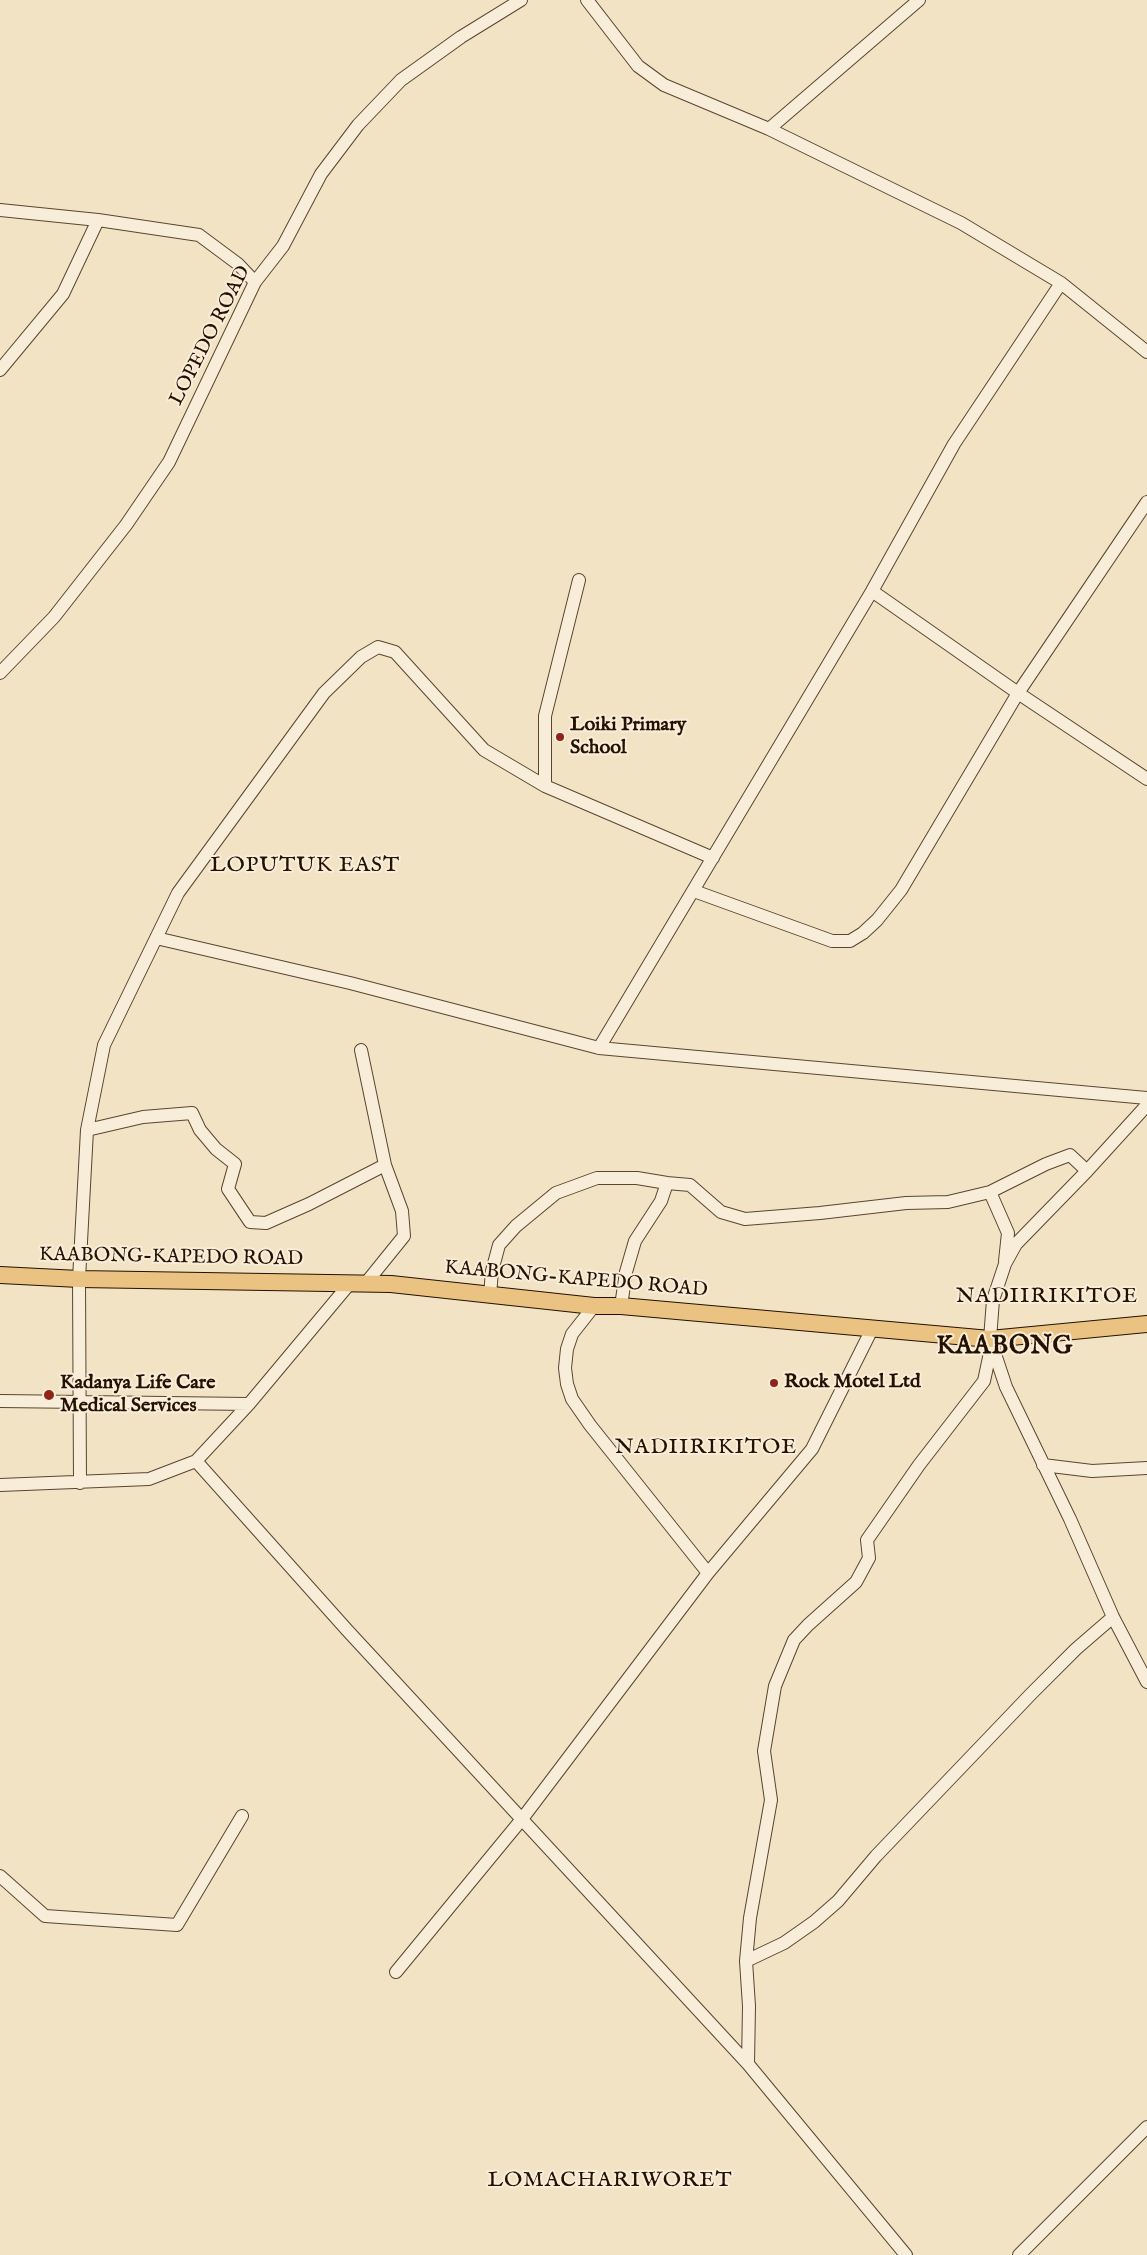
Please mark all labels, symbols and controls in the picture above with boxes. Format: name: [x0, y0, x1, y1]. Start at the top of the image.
street label: LOPEDO ROAD: [165, 262, 257, 410]
place label: Loiki Primary School: [570, 714, 686, 761]
marker: Loiki Primary School: [554, 731, 566, 743]
district label: LOPUTUK EAST: [208, 853, 402, 879]
street label: KAABONG-KAPEDO ROAD: [39, 1244, 303, 1272]
street label: KAABONG-KAPEDO ROAD: [443, 1257, 709, 1303]
district label: NADIIRIKITOE: [954, 1284, 1140, 1310]
district label: KAABONG: [936, 1333, 1074, 1363]
place label: Rock Motel Ltd: [784, 1371, 921, 1395]
place label: Kadanya Life Care Medical Services: [60, 1372, 215, 1419]
marker: Rock Motel Ltd: [768, 1377, 780, 1389]
marker: Kadanya Life Care Medical Services: [42, 1388, 56, 1402]
district label: NADIIRIKITOE: [613, 1435, 799, 1461]
district label: LOMACHARIWORET: [486, 2168, 734, 2194]

